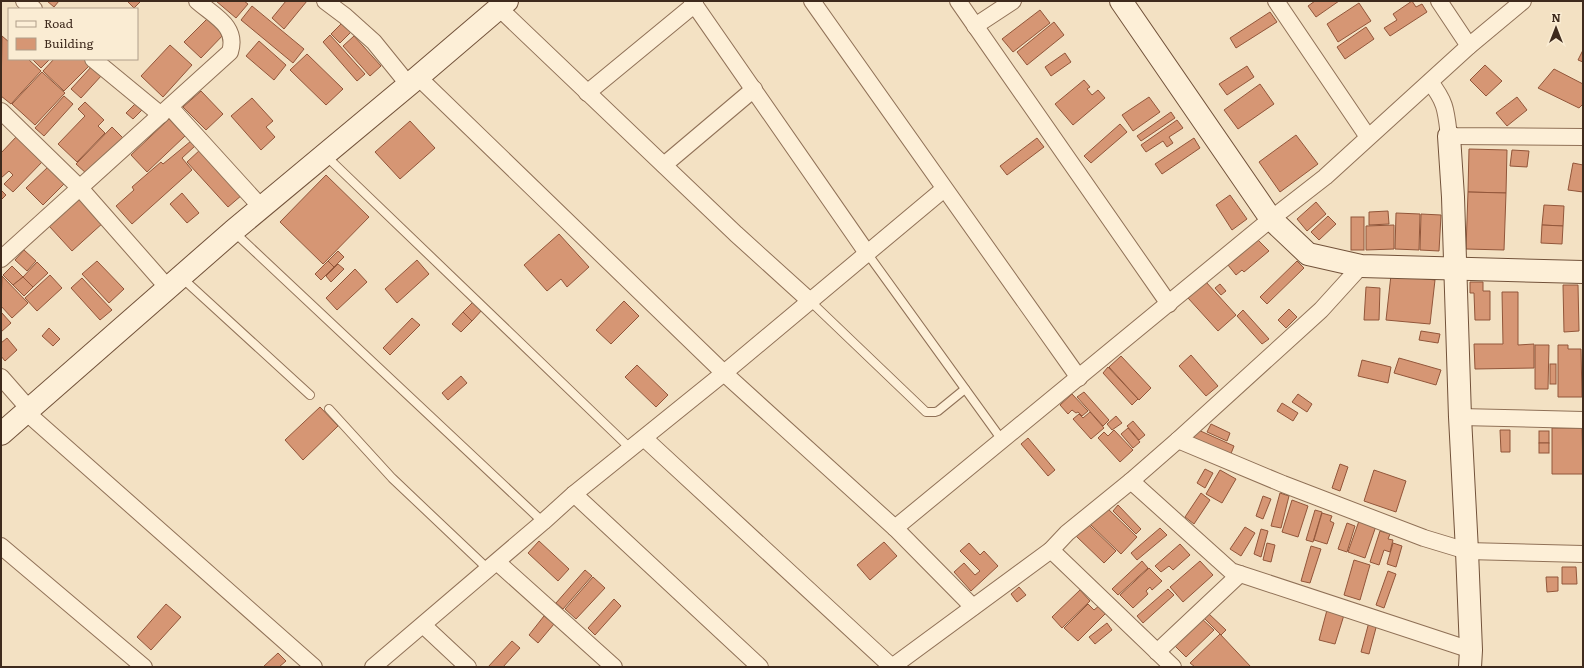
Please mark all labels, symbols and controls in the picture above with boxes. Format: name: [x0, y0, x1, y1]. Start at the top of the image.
legend: [8, 8, 138, 60]
north arrow: [1536, 8, 1576, 48]
text: N: [1551, 9, 1561, 25]
text: Road: [44, 14, 74, 32]
text: Building: [44, 34, 94, 52]

